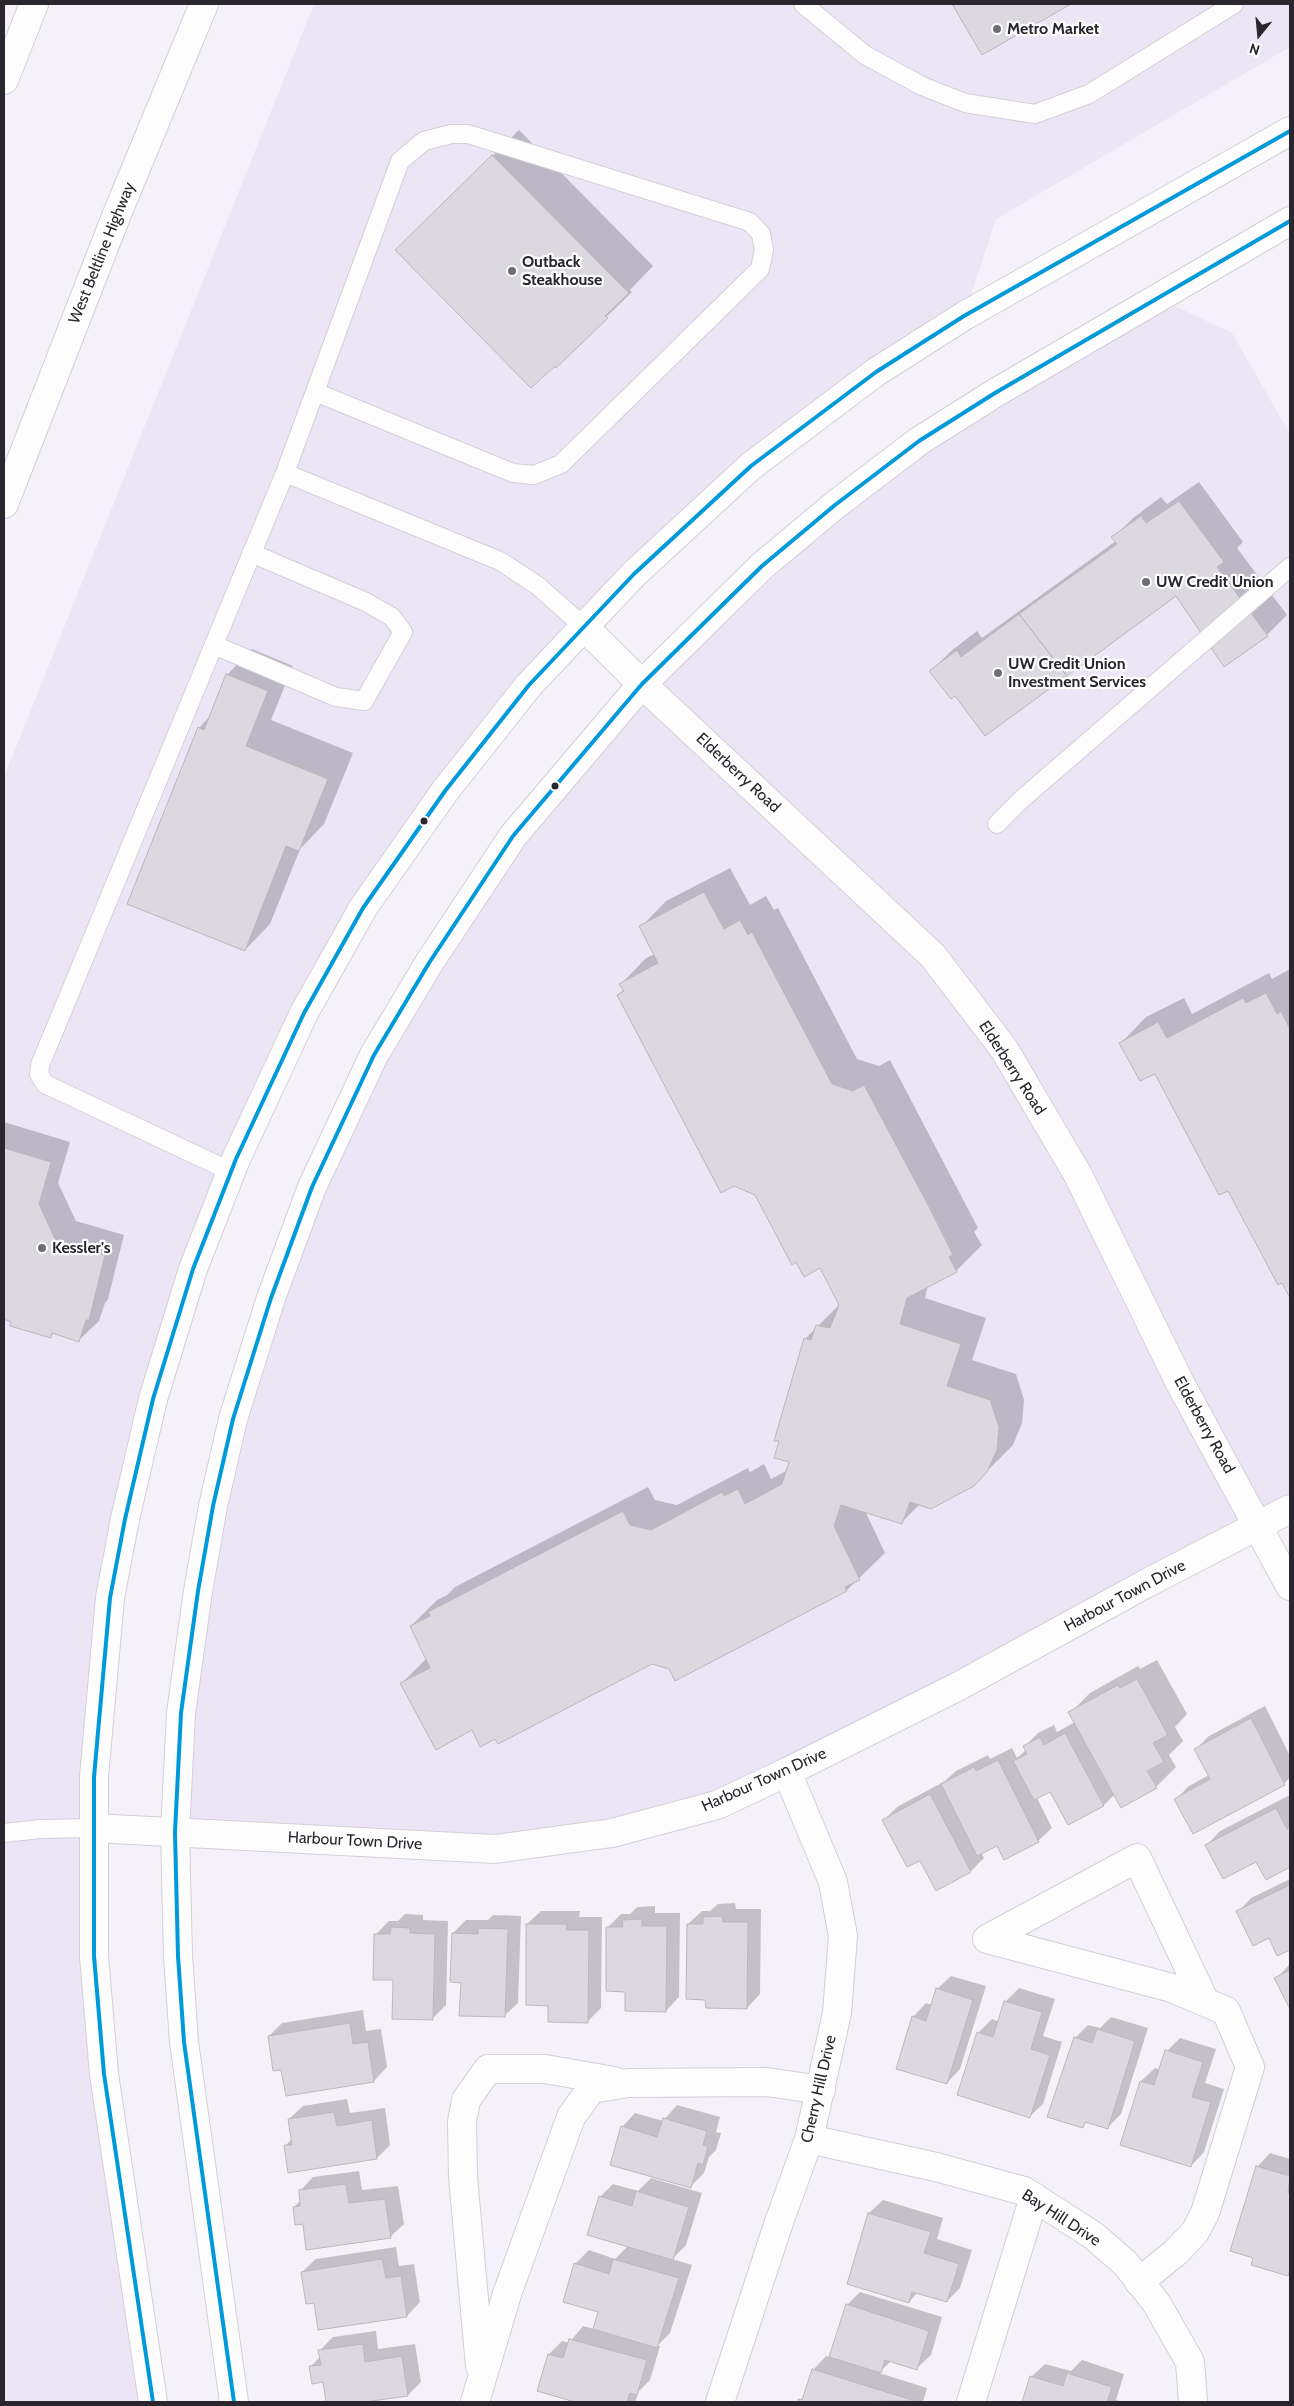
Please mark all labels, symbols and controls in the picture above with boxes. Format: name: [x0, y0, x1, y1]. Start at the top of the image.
north arrow: [1234, 10, 1284, 60]
place label: Metro Market: [1007, 19, 1099, 39]
marker: Metro Market: [991, 23, 1003, 35]
text: N: [1247, 39, 1262, 59]
street label: West Beltline Highway: [65, 179, 139, 327]
place label: Outback Steakhouse: [522, 252, 602, 290]
marker: Outback Steakhouse: [506, 265, 518, 277]
place label: UW Credit Union: [1156, 572, 1274, 592]
marker: UW Credit Union: [1140, 576, 1152, 588]
place label: UW Credit Union Investment Services: [1008, 654, 1146, 692]
marker: UW Credit Union Investment Services: [992, 667, 1004, 679]
street label: Elderberry Road: [692, 729, 784, 817]
unlabelled marker: [550, 781, 560, 791]
unlabelled marker: [419, 816, 429, 826]
street label: Elderberry Road: [974, 1017, 1050, 1119]
place label: Kessler's: [52, 1238, 110, 1258]
marker: Kessler's: [36, 1242, 48, 1254]
street label: Elderberry Road: [1169, 1373, 1239, 1477]
street label: Harbour Town Drive: [1061, 1556, 1189, 1636]
street label: Harbour Town Drive: [699, 1744, 829, 1816]
street label: Harbour Town Drive: [287, 1828, 423, 1854]
street label: Cherry Hill Drive: [797, 2033, 841, 2145]
street label: Bay Hill Drive: [1018, 2185, 1104, 2251]

